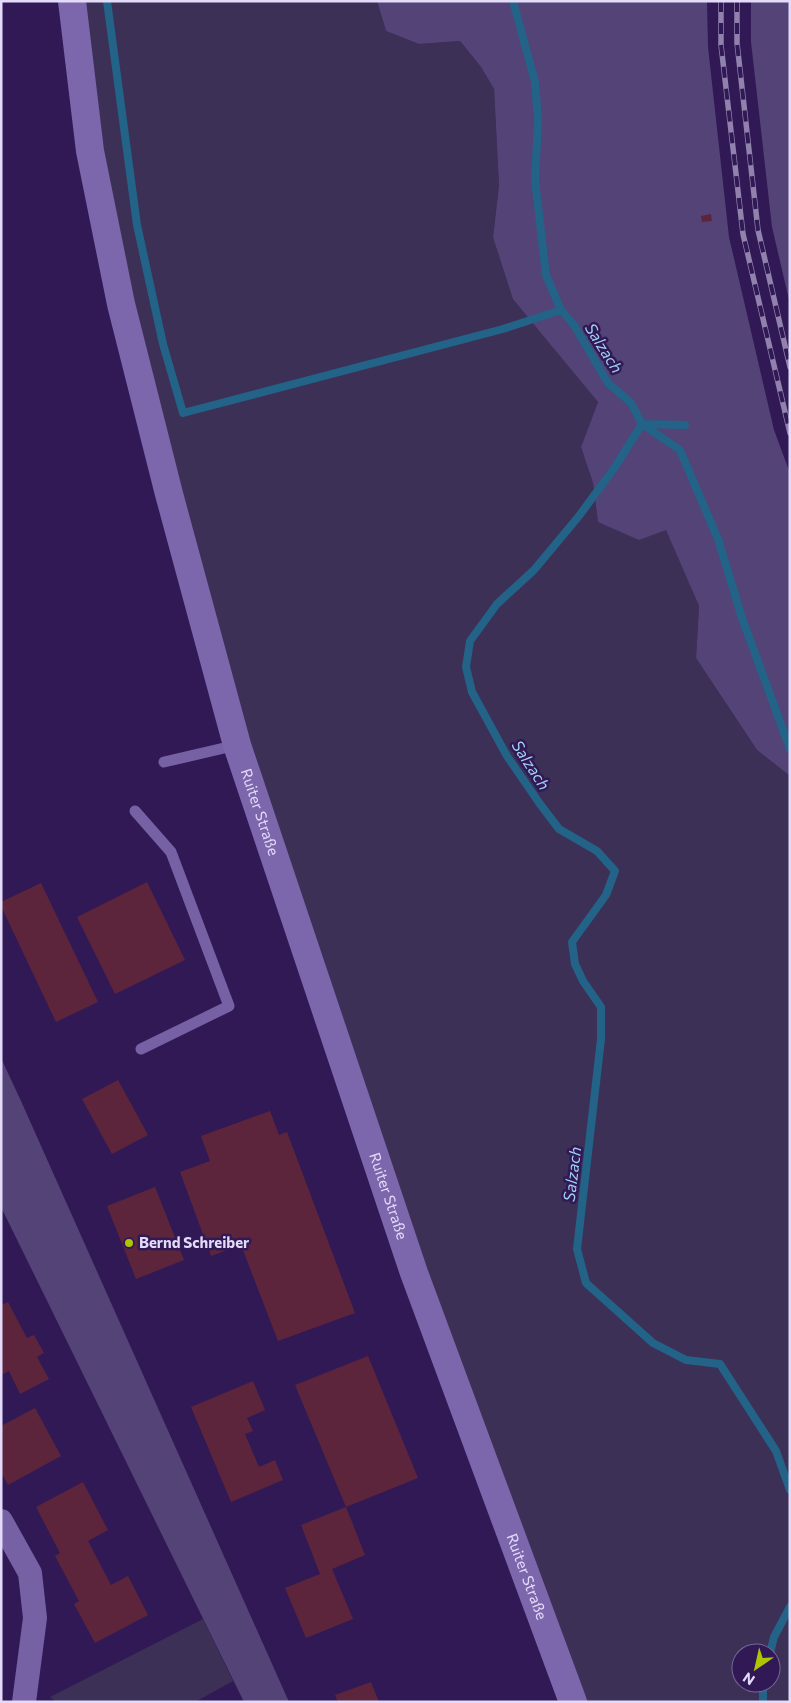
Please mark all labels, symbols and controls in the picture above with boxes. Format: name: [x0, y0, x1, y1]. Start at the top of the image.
water label: Salzach: [582, 319, 627, 376]
water label: Salzach: [508, 736, 554, 793]
street label: Ruiter Straße: [238, 766, 283, 858]
water label: Salzach: [559, 1145, 584, 1203]
street label: Ruiter Straße: [366, 1150, 412, 1242]
place label: Bernd Schreiber: [139, 1233, 249, 1251]
marker: Bernd Schreiber: [123, 1237, 135, 1249]
street label: Ruiter Straße: [503, 1531, 552, 1622]
north arrow: [731, 1643, 781, 1693]
text: N: [739, 1669, 758, 1689]

